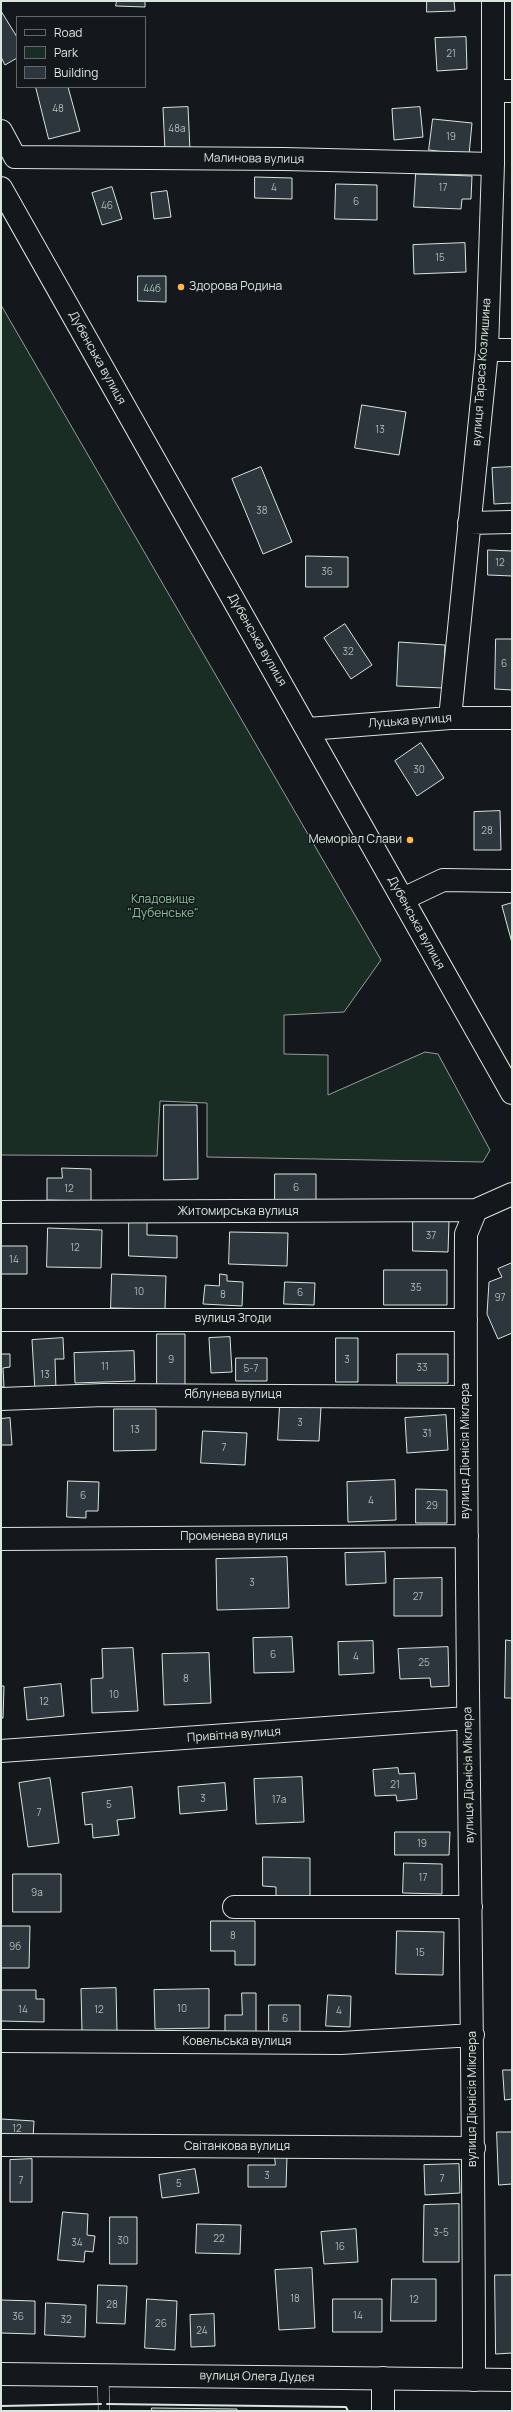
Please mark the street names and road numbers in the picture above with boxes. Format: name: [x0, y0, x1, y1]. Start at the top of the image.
street label: Малинова вулиця: [204, 151, 304, 167]
street label: вулиця Тараса Козлишина: [470, 298, 494, 446]
street label: Дубенська вулиця: [65, 309, 129, 407]
street label: Дубенська вулиця: [225, 591, 289, 689]
street label: Луцька вулиця: [368, 711, 452, 731]
street label: Дубенська вулиця: [384, 874, 448, 972]
street label: Житомирська вулиця: [177, 1205, 299, 1219]
street label: вулиця Згоди: [195, 1312, 271, 1326]
street label: вулиця Діонісія Міклера: [459, 1383, 473, 1519]
street label: Яблунева вулиця: [184, 1388, 282, 1402]
street label: Променева вулиця: [180, 1530, 288, 1544]
street label: вулиця Діонісія Міклера: [461, 1707, 477, 1843]
street label: Привітна вулиця: [187, 1725, 281, 1745]
street label: вулиця Діонісія Міклера: [466, 2031, 480, 2167]
street label: Ковельська вулиця: [183, 2035, 291, 2049]
street label: Світанкова вулиця: [184, 2140, 290, 2154]
street label: вулиця Олега Дудєя: [199, 2369, 315, 2385]

